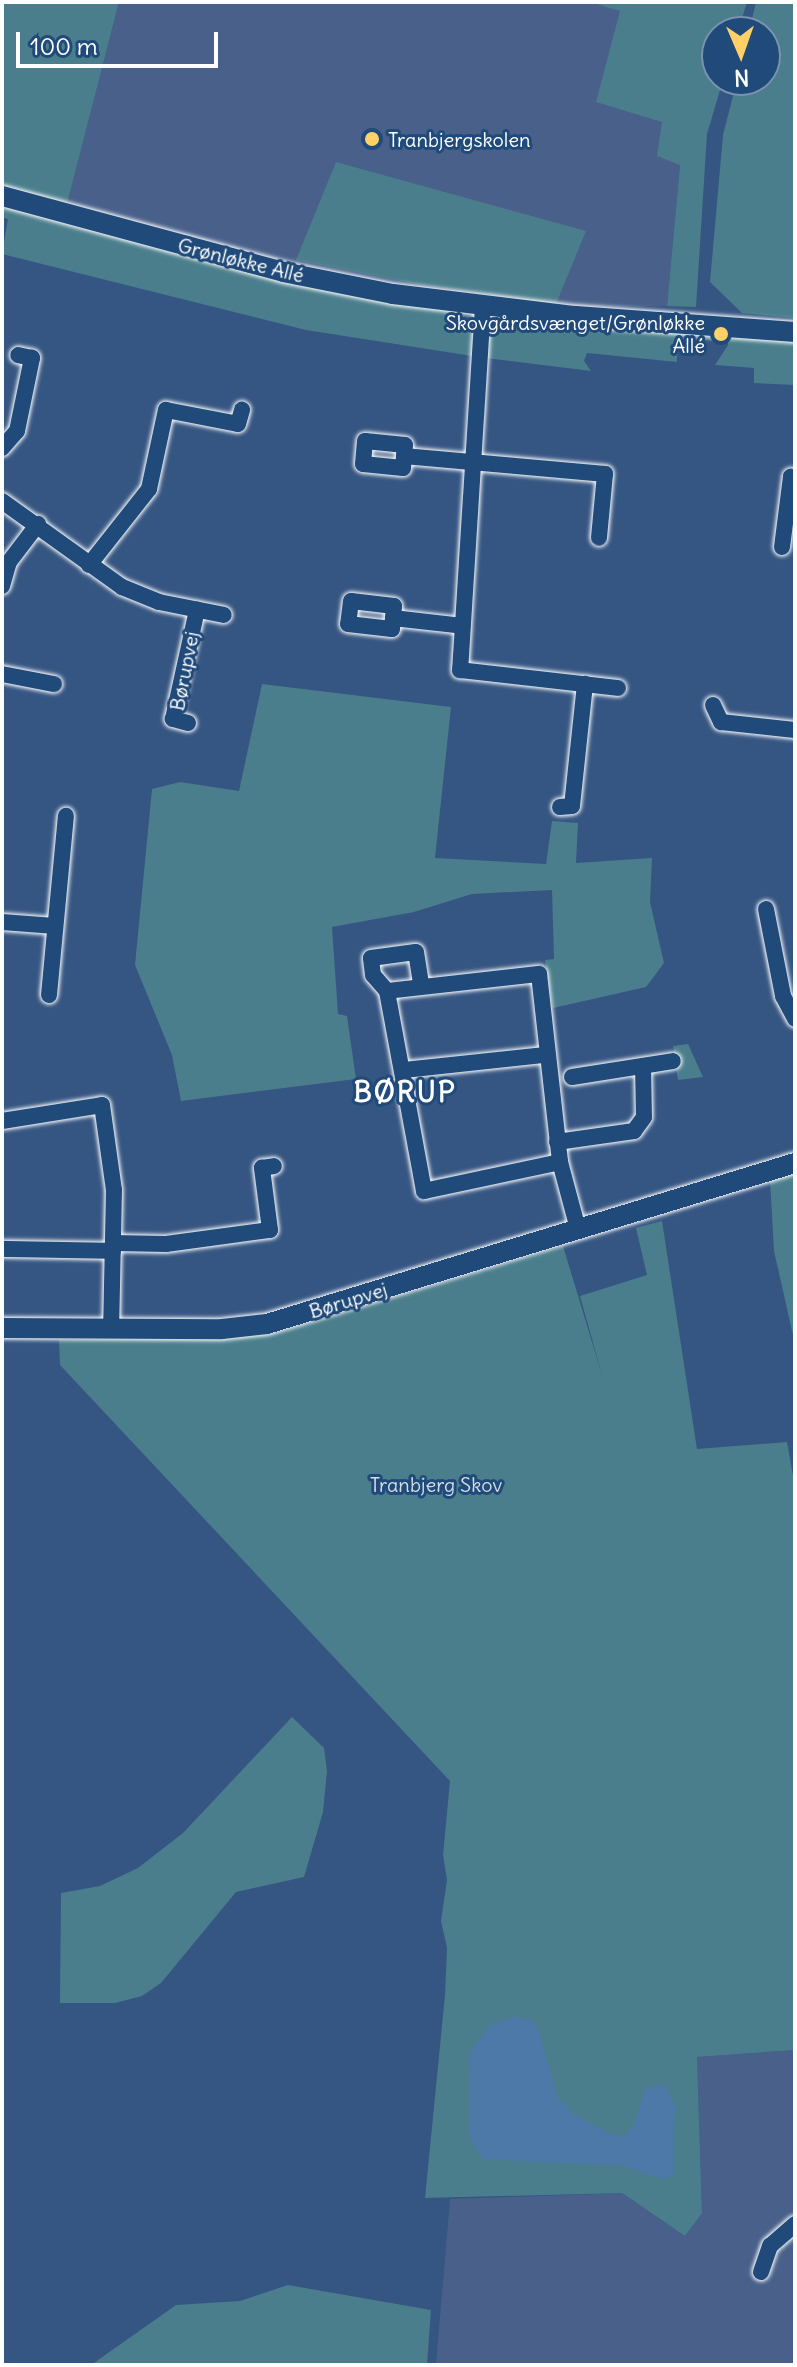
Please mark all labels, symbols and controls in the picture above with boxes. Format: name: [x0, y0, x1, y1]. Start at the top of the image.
scale bar: [20, 16, 222, 66]
north arrow: [701, 16, 781, 96]
text: 100 m: [30, 31, 98, 61]
text: N: [734, 64, 750, 92]
place label: Tranbjergskolen: [388, 127, 531, 151]
marker: Tranbjergskolen: [363, 130, 381, 148]
street label: Grønløkke Allé: [175, 233, 307, 287]
place label: Skovgårdsvænget/Grønløkke Allé: [446, 310, 705, 357]
marker: Skovgårdsvænget/Grønløkke Allé: [712, 325, 730, 343]
street label: Børupvej: [165, 629, 203, 713]
district label: BØRUP: [353, 1075, 457, 1109]
street label: Børupvej: [306, 1277, 390, 1323]
park label: Tranbjerg Skov: [370, 1472, 502, 1496]

